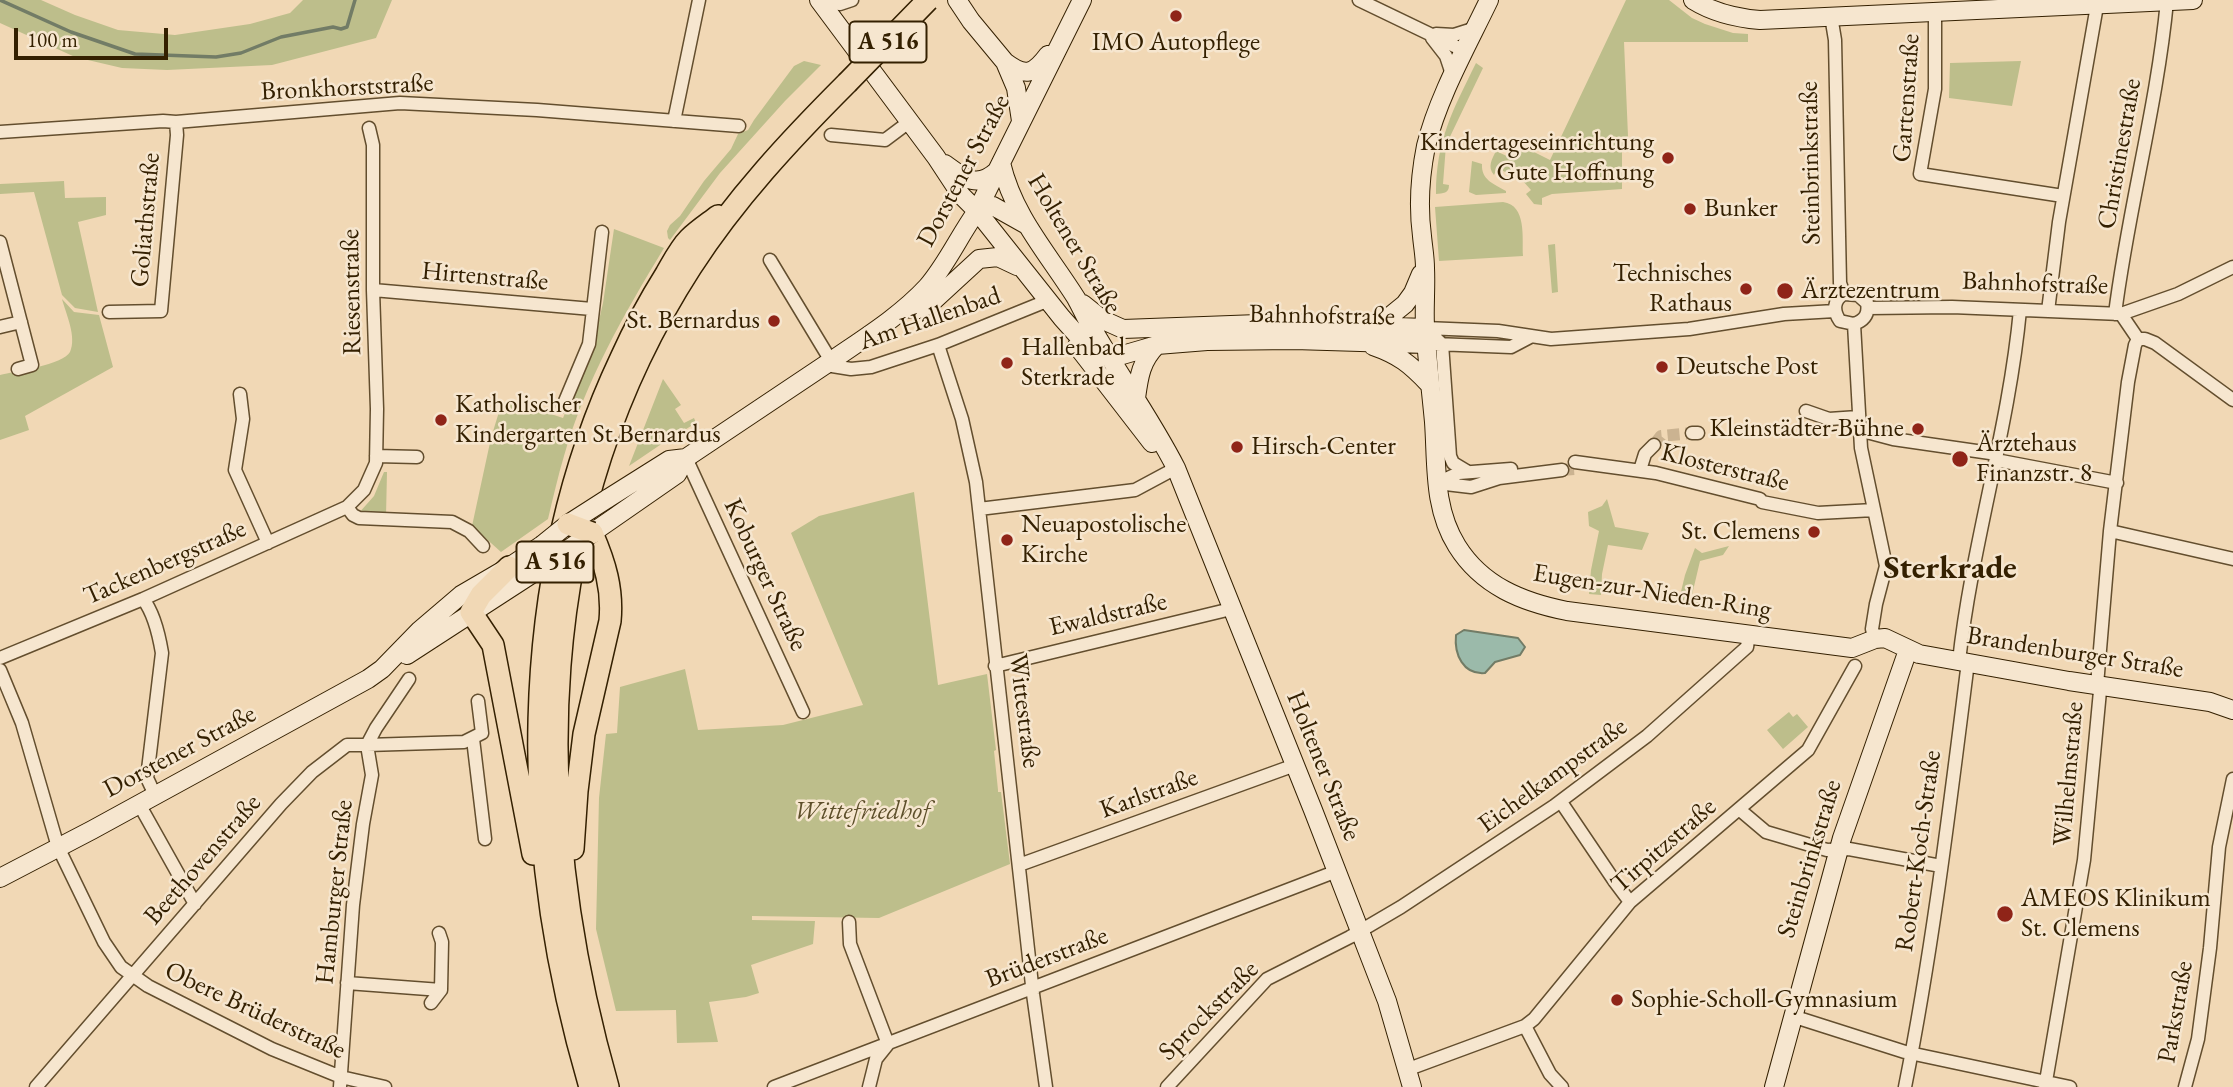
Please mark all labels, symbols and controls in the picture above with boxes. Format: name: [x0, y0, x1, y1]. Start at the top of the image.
marker: IMO Autopflege: [1168, 8, 1184, 24]
scale bar: [18, 14, 172, 58]
road number: A 516: [850, 22, 926, 62]
text: 100 m: [27, 26, 78, 53]
place label: IMO Autopflege: [1092, 27, 1260, 59]
street label: Gartenstraße: [1887, 33, 1927, 163]
street label: Bronkhorststraße: [260, 68, 434, 108]
street label: Christinestraße: [2091, 76, 2149, 232]
street label: Steinbrinkstraße: [1794, 81, 1828, 245]
street label: Dorstener Straße: [911, 89, 1017, 253]
place label: Kindertageseinrichtung Gute Hoffnung: [1420, 127, 1654, 188]
marker: Kindertageseinrichtung Gute Hoffnung: [1660, 150, 1676, 166]
street label: Goliathstraße: [125, 151, 167, 289]
street label: Holtener Straße: [1020, 168, 1128, 320]
place label: Bunker: [1704, 193, 1778, 225]
marker: Bunker: [1682, 201, 1698, 217]
street label: Riesenstraße: [335, 229, 369, 355]
street label: Hirtenstraße: [420, 256, 550, 298]
place label: Technisches Rathaus: [1612, 258, 1732, 320]
street label: Bahnhofstraße: [1961, 266, 2109, 302]
place label: Ärztezentrum: [1801, 275, 1940, 307]
street label: Am Hallenbad: [855, 280, 1005, 358]
marker: Technisches Rathaus: [1738, 281, 1754, 297]
marker: Ärztezentrum: [1775, 281, 1795, 301]
street label: Bahnhofstraße: [1249, 299, 1395, 333]
place label: St. Bernardus: [626, 305, 760, 337]
marker: St. Bernardus: [766, 313, 782, 329]
place label: Hallenbad Sterkrade: [1021, 332, 1125, 394]
place label: Deutsche Post: [1676, 351, 1818, 383]
marker: Hallenbad Sterkrade: [999, 355, 1015, 371]
marker: Deutsche Post: [1654, 359, 1670, 375]
place label: Katholischer Kindergarten St.Bernardus: [455, 389, 721, 450]
marker: Katholischer Kindergarten St.Bernardus: [433, 412, 449, 428]
place label: Kleinstädter-Bühne: [1709, 413, 1904, 445]
marker: Kleinstädter-Bühne: [1910, 421, 1926, 437]
place label: Ärztehaus Finanzstr. 8: [1976, 428, 2092, 490]
place label: Hirsch-Center: [1251, 431, 1396, 463]
street label: Klosterstraße: [1658, 437, 1792, 499]
marker: Hirsch-Center: [1229, 439, 1245, 455]
marker: Ärztehaus Finanzstr. 8: [1950, 449, 1970, 469]
street label: Koburger Straße: [716, 494, 814, 656]
place label: Neuapostolische Kirche: [1021, 509, 1186, 570]
street label: Tackenbergstraße: [79, 513, 251, 613]
place label: St. Clemens: [1681, 516, 1800, 548]
marker: St. Clemens: [1806, 524, 1822, 540]
marker: Neuapostolische Kirche: [999, 532, 1015, 548]
road number: A 516: [516, 542, 594, 582]
district label: Sterkrade: [1883, 549, 2017, 589]
street label: Eugen-zur-Nieden-Ring: [1531, 558, 1773, 626]
street label: Ewaldstraße: [1046, 586, 1170, 644]
street label: Brandenburger Straße: [1965, 620, 2185, 686]
street label: Wittestraße: [1002, 652, 1046, 770]
street label: Holtener Straße: [1279, 687, 1367, 845]
street label: Dorstener Straße: [98, 699, 262, 805]
street label: Wilhelmstraße: [2047, 701, 2091, 847]
street label: Eichelkampstraße: [1472, 711, 1634, 841]
street label: Robert-Koch-Straße: [1889, 748, 1949, 954]
street label: Karlstraße: [1096, 762, 1202, 826]
street label: Steinbrinkstraße: [1771, 776, 1849, 942]
street label: Beethovenstraße: [138, 788, 268, 932]
street label: Tirpitzstraße: [1605, 792, 1723, 900]
park label: Wittefriedhof: [794, 796, 930, 828]
street label: Hamburger Straße: [310, 798, 360, 986]
place label: AMEOS Klinikum St. Clemens: [2021, 883, 2211, 944]
marker: AMEOS Klinikum St. Clemens: [1995, 904, 2015, 924]
street label: Brüderstraße: [981, 920, 1113, 996]
street label: Sprockstraße: [1152, 954, 1266, 1068]
street label: Obere Brüderstraße: [160, 955, 350, 1067]
street label: Parkstraße: [2152, 958, 2200, 1066]
place label: Sophie-Scholl-Gymnasium: [1631, 984, 1898, 1016]
marker: Sophie-Scholl-Gymnasium: [1609, 992, 1625, 1008]

